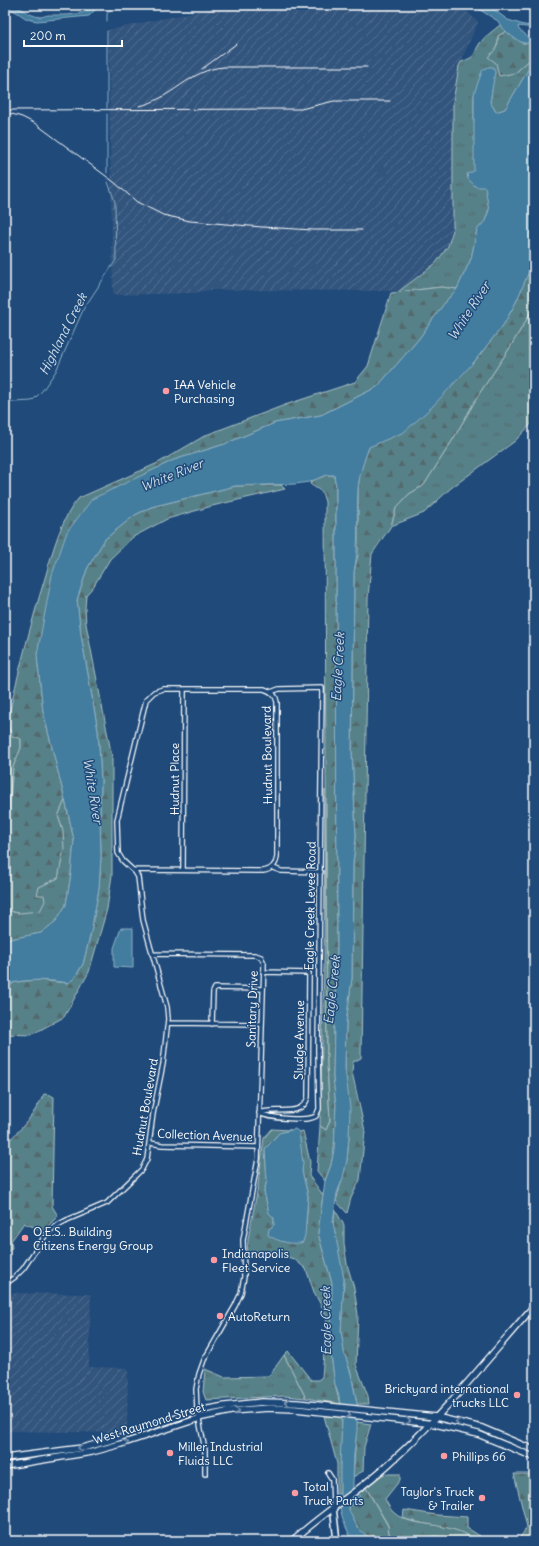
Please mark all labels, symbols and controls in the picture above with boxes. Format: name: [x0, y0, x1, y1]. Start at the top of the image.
scale bar: [24, 22, 122, 48]
text: 200 m: [30, 28, 66, 43]
water label: White River: [444, 277, 495, 343]
water label: Highland Creek: [35, 289, 92, 378]
place label: IAA Vehicle Purchasing: [174, 377, 236, 406]
marker: IAA Vehicle Purchasing: [161, 386, 171, 396]
water label: White River: [138, 454, 208, 495]
water label: Eagle Creek: [328, 631, 348, 702]
street label: Hudnut Boulevard: [259, 706, 275, 804]
street label: Hudnut Place: [167, 743, 182, 815]
water label: White River: [79, 757, 107, 827]
street label: Eagle Creek Levee Road: [301, 841, 319, 971]
water label: Eagle Creek: [320, 953, 344, 1025]
street label: Sanitary Drive: [243, 970, 261, 1048]
street label: Sludge Avenue: [291, 1000, 307, 1080]
street label: Hudnut Boulevard: [129, 1057, 161, 1157]
street label: Collection Avenue: [157, 1126, 253, 1144]
place label: O.E.S.. Building Citizens Energy Group: [33, 1224, 153, 1253]
marker: O.E.S.. Building Citizens Energy Group: [20, 1233, 30, 1243]
place label: Indianapolis Fleet Service: [222, 1246, 290, 1275]
marker: Indianapolis Fleet Service: [209, 1255, 219, 1265]
water label: Eagle Creek: [317, 1285, 335, 1356]
place label: AutoReturn: [228, 1309, 290, 1324]
marker: AutoReturn: [215, 1311, 225, 1321]
place label: Brickyard international trucks LLC: [384, 1381, 509, 1410]
marker: Brickyard international trucks LLC: [512, 1390, 522, 1400]
one-way arrow: [284, 1398, 290, 1407]
street label: West Raymond Street: [91, 1399, 207, 1447]
one-way arrow: [234, 1407, 240, 1416]
one-way arrow: [345, 1410, 351, 1419]
one-way arrow: [405, 1416, 411, 1425]
one-way arrow: [455, 1418, 462, 1427]
one-way arrow: [122, 1439, 129, 1448]
place label: Miller Industrial Fluids LLC: [178, 1439, 263, 1468]
one-way arrow: [77, 1444, 83, 1452]
marker: Miller Industrial Fluids LLC: [165, 1448, 175, 1458]
place label: Phillips 66: [452, 1449, 506, 1464]
marker: Phillips 66: [439, 1451, 449, 1461]
place label: Total Truck Parts: [303, 1479, 364, 1508]
place label: Taylor's Truck & Trailer: [400, 1484, 474, 1513]
marker: Total Truck Parts: [290, 1488, 300, 1498]
marker: Taylor's Truck & Trailer: [477, 1493, 487, 1503]

